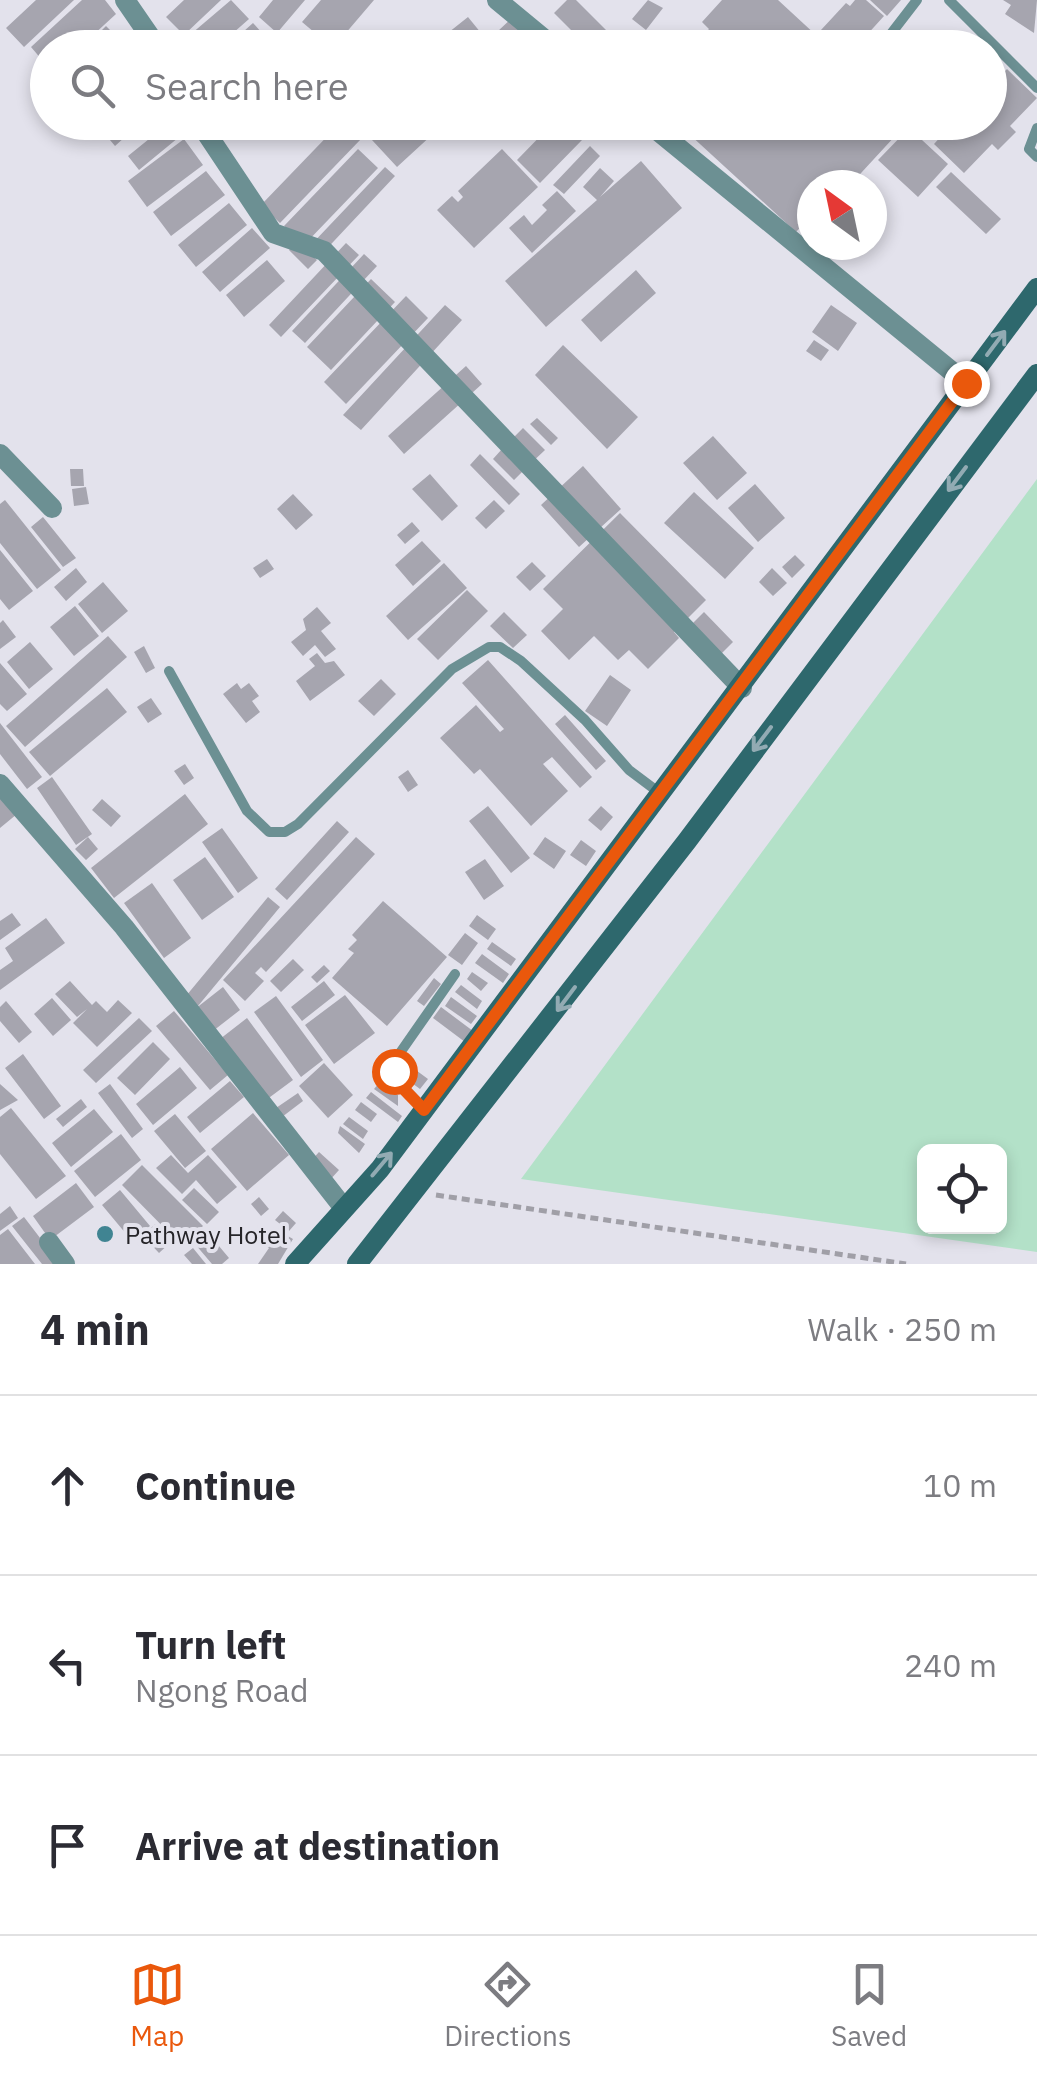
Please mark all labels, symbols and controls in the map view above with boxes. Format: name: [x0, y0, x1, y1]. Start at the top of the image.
search box: [30, 30, 1007, 140]
icon: search: [65, 58, 120, 113]
text: Search here: [145, 61, 349, 110]
north arrow: [797, 170, 887, 260]
one-way arrow: [985, 330, 1006, 357]
route end: [944, 361, 990, 407]
one-way arrow: [947, 465, 968, 492]
one-way arrow: [752, 725, 773, 753]
one-way arrow: [555, 985, 577, 1011]
route start: [372, 1049, 418, 1095]
map controls: [917, 1144, 1007, 1234]
button: locate: [917, 1144, 1007, 1234]
one-way arrow: [371, 1152, 393, 1178]
place label: Pathway Hotel: [125, 1218, 288, 1251]
marker: Pathway Hotel: [94, 1223, 116, 1245]
text: 4 min: [40, 1302, 150, 1357]
text: Walk · 250 m: [808, 1308, 997, 1350]
icon: ahead: [40, 1458, 95, 1513]
text: Continue: [135, 1461, 296, 1510]
text: 10 m: [923, 1464, 997, 1506]
text: Turn left: [135, 1620, 286, 1669]
icon: left: [40, 1638, 95, 1693]
text: 240 m: [904, 1644, 997, 1686]
text: Ngong Road: [135, 1669, 308, 1711]
icon: arrive: [40, 1818, 95, 1873]
text: Arrive at destination: [135, 1821, 500, 1870]
tab: Map: [130, 1957, 185, 2054]
tab: Directions: [444, 1957, 572, 2054]
tab: Saved: [831, 1957, 907, 2054]

